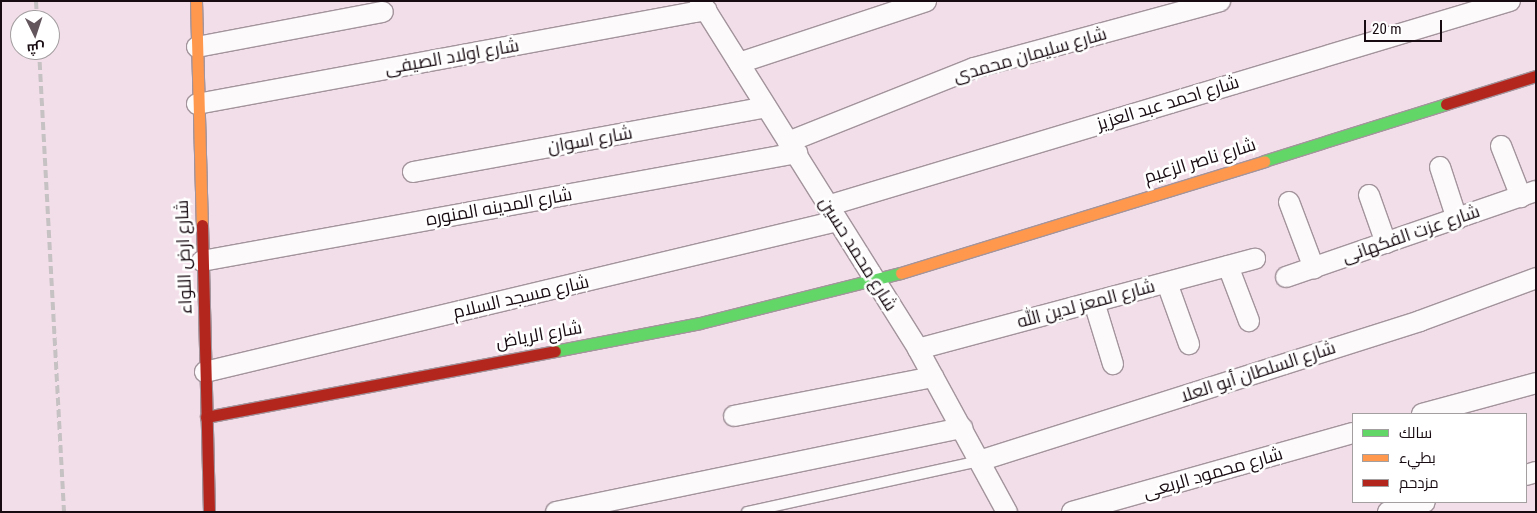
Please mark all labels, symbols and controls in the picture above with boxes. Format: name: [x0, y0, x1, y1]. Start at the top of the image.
north arrow: [10, 10, 60, 60]
scale bar: [1367, 10, 1444, 42]
text: 20 m: [1372, 20, 1402, 38]
street label: شارع سليمان محمدى: [951, 23, 1109, 87]
street label: شارع اولاد الصيفى: [383, 35, 521, 79]
text: ش: [26, 40, 45, 58]
street label: شارع احمد عبد العزيز: [1094, 71, 1242, 135]
street label: شارع اسوان: [546, 122, 634, 158]
street label: شارع ناصر الزعيم: [1141, 134, 1259, 188]
street label: شارع المدينه المنوره: [424, 184, 574, 230]
street label: شارع محمد حسين: [814, 193, 902, 315]
street label: شارع ارض اللواء: [171, 199, 197, 315]
street label: شارع عزت الفكهانى: [1339, 200, 1483, 268]
street label: شارع مسجد السلام: [451, 271, 591, 323]
street label: شارع المعز لدين الله: [1015, 275, 1157, 333]
street label: شارع الرياض: [494, 317, 584, 353]
street label: شارع السلطان أبو العلا: [1178, 337, 1338, 407]
legend: [1352, 413, 1527, 503]
text: سالك: [1399, 424, 1432, 442]
street label: شارع محمود الربعى: [1141, 443, 1285, 503]
text: بطيء: [1399, 449, 1436, 467]
text: مزدحم: [1399, 474, 1439, 492]

